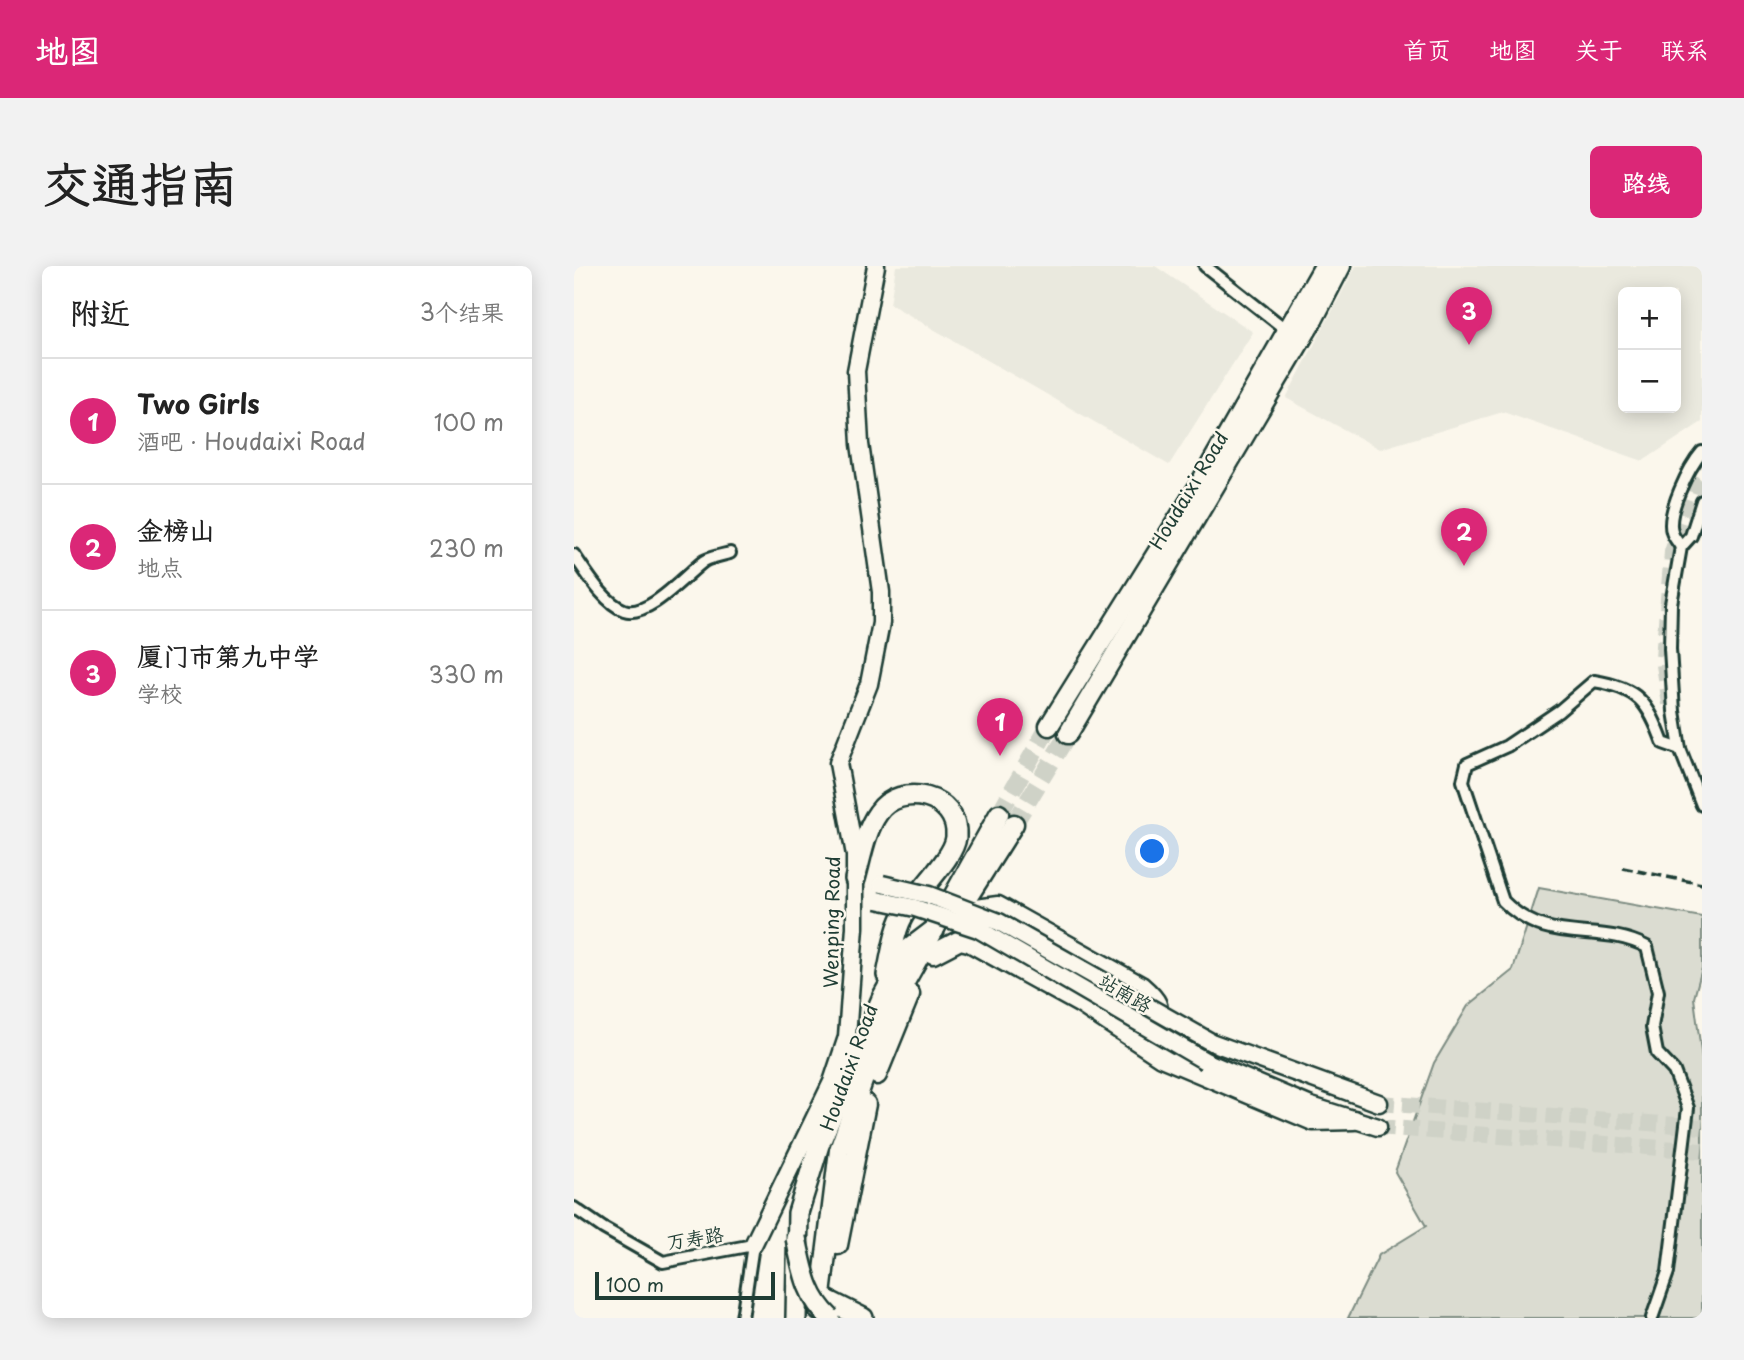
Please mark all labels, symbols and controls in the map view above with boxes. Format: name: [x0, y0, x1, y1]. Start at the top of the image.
text: 地图: [35, 24, 101, 74]
text: 首页: [1403, 31, 1451, 67]
text: 地图: [1489, 31, 1537, 67]
text: 关于: [1575, 31, 1623, 67]
text: 联系: [1661, 31, 1709, 67]
text: 交通指南: [42, 145, 238, 219]
button: 路线: [1590, 146, 1702, 218]
pin: 3: [1446, 287, 1492, 345]
map controls: [1618, 287, 1681, 413]
button: +: [1618, 287, 1681, 350]
text: 附近: [70, 289, 130, 334]
text: 3个结果: [420, 294, 504, 329]
button: −: [1618, 350, 1681, 413]
text: Two Girls: [137, 384, 260, 423]
text: 1: [88, 404, 99, 439]
text: 100 m: [434, 404, 504, 439]
text: 酒吧 · Houdaixi Road: [137, 423, 366, 458]
street label: Houdaixi Road: [1142, 426, 1234, 554]
pin: 2: [1441, 508, 1487, 566]
text: 金榜山: [137, 510, 215, 549]
text: 2: [85, 530, 101, 565]
text: 230 m: [429, 530, 504, 565]
text: 地点: [137, 549, 183, 584]
text: 厦门市第九中学: [137, 636, 319, 675]
text: 3: [85, 656, 101, 691]
text: 330 m: [428, 656, 504, 691]
text: 学校: [137, 675, 183, 710]
pin: 1: [977, 698, 1023, 756]
your location: [1135, 834, 1169, 868]
street label: Wenping Road: [816, 856, 846, 988]
street label: 站南路: [1094, 966, 1158, 1018]
street label: Houdaixi Road: [812, 1000, 884, 1134]
street label: 万寿路: [665, 1219, 725, 1255]
scale bar: [595, 1269, 775, 1301]
text: 100 m: [606, 1270, 664, 1298]

